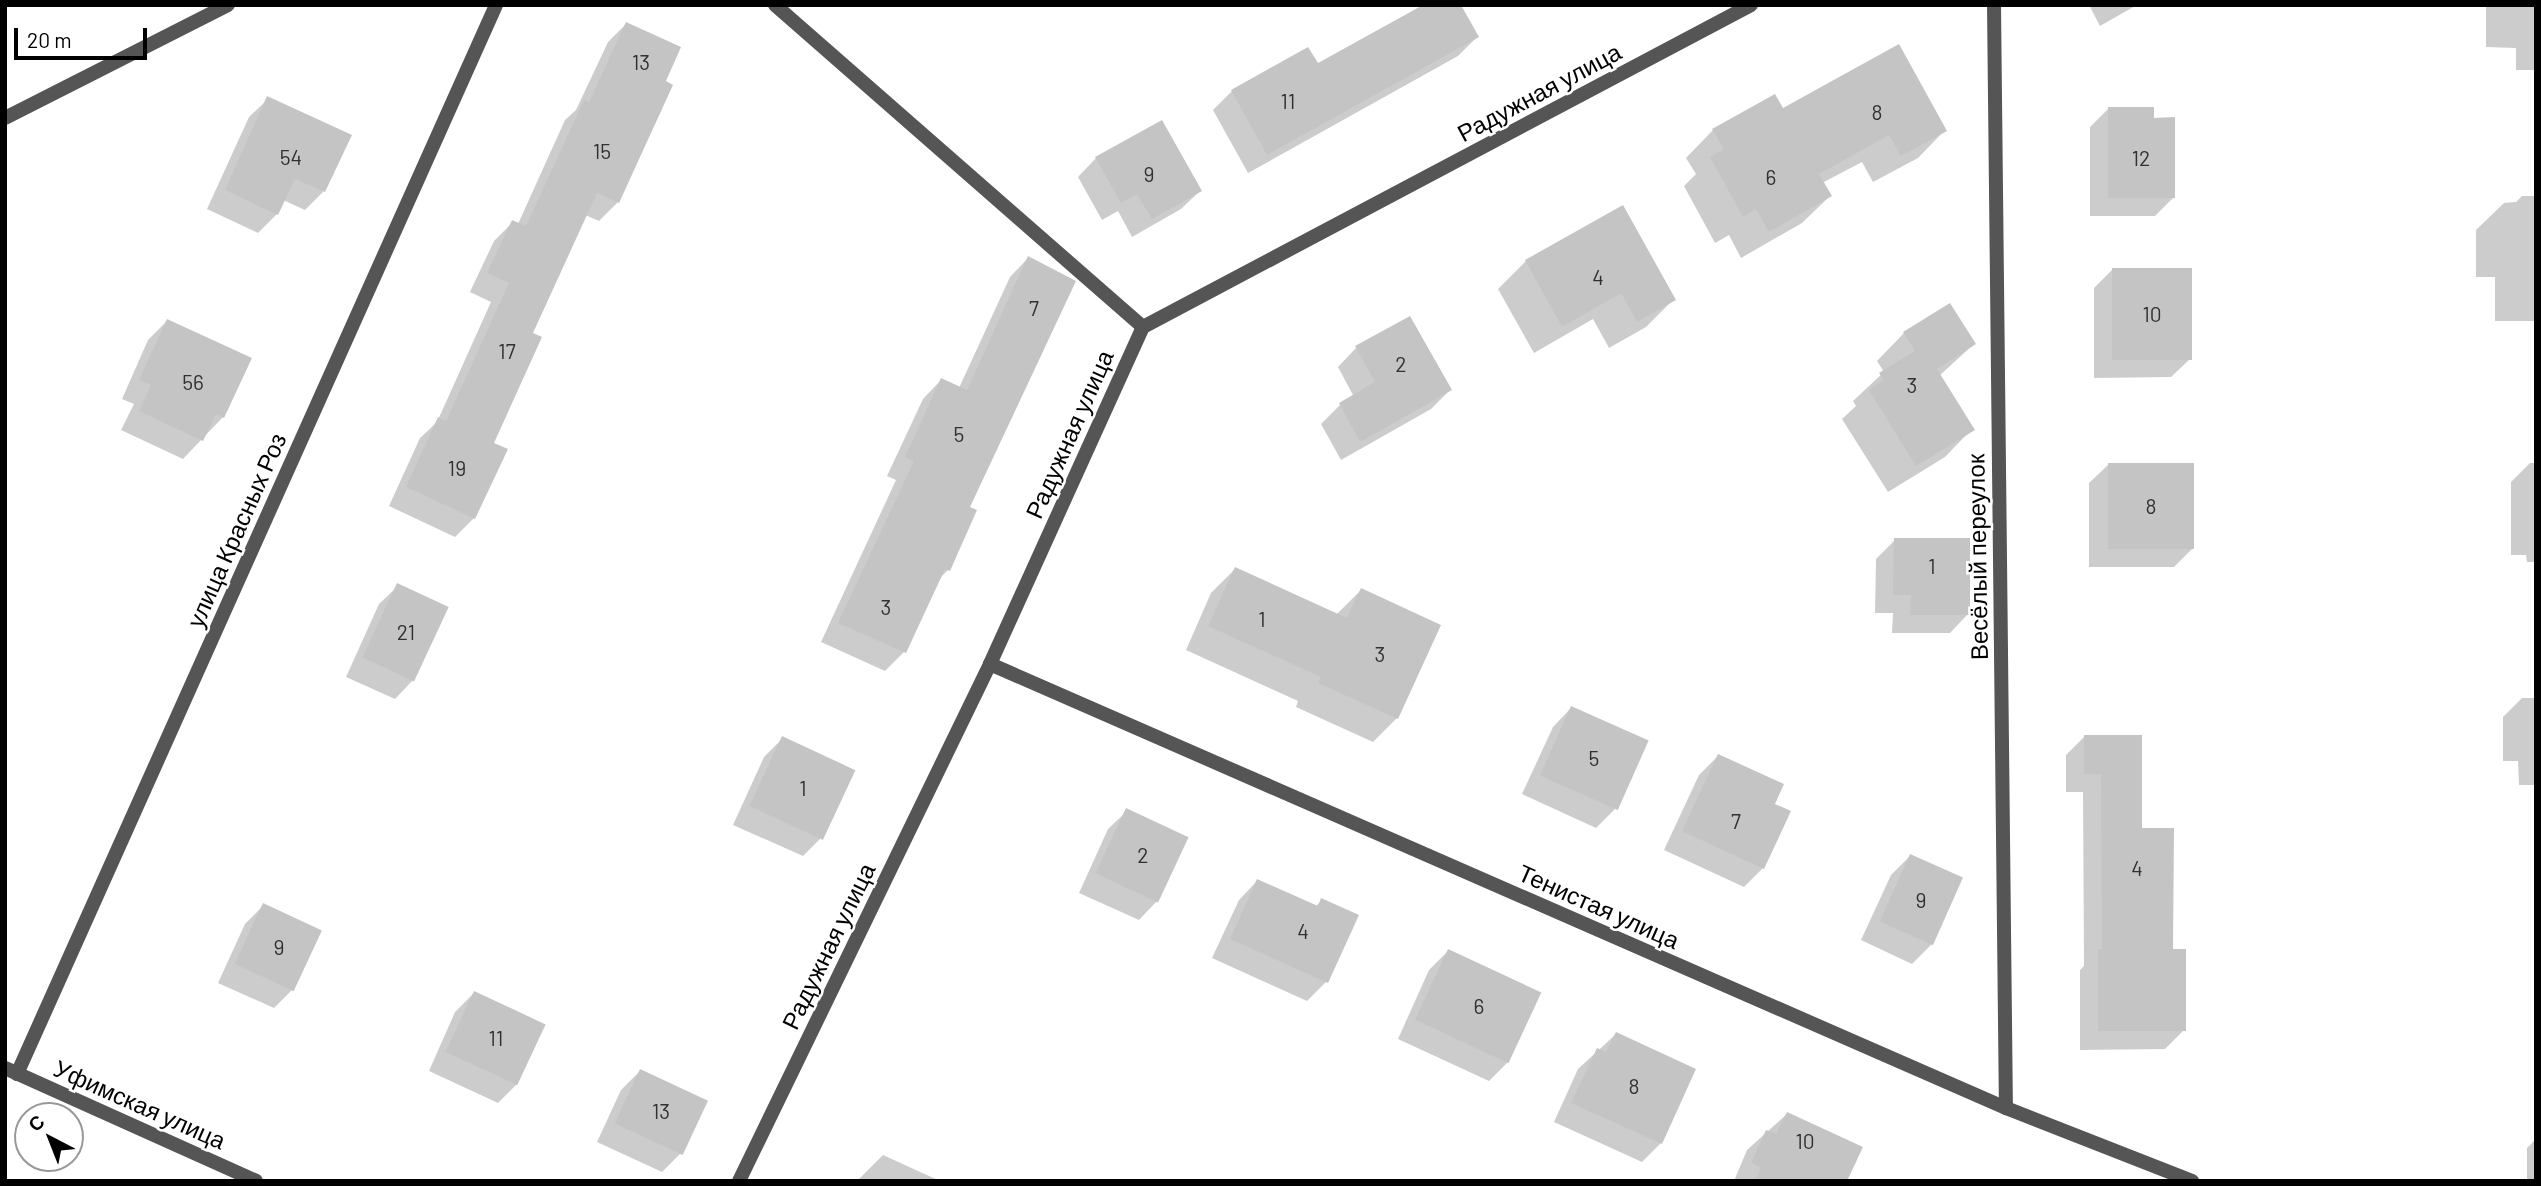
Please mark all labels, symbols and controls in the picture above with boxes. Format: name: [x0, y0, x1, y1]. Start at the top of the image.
scale bar: [18, 14, 150, 58]
text: 20 m: [27, 27, 72, 52]
street label: Радужная улица: [1452, 37, 1626, 147]
house number: 13: [632, 49, 650, 75]
house number: 11: [1281, 88, 1295, 114]
house number: 8: [1872, 99, 1882, 125]
house number: 15: [593, 138, 611, 164]
house number: 54: [280, 144, 302, 170]
house number: 12: [2132, 145, 2150, 171]
house number: 9: [1144, 161, 1154, 187]
house number: 6: [1766, 164, 1776, 190]
house number: 4: [1592, 264, 1604, 290]
house number: 7: [1029, 295, 1039, 321]
house number: 10: [2142, 301, 2162, 327]
house number: 17: [498, 338, 516, 364]
street label: Радужная улица: [1019, 345, 1119, 523]
house number: 2: [1395, 351, 1407, 377]
house number: 56: [182, 369, 204, 395]
house number: 3: [1907, 372, 1917, 398]
house number: 5: [954, 421, 964, 447]
street label: улица Красных Роз: [180, 428, 292, 632]
street label: Весёлый переулок: [1961, 454, 1993, 660]
house number: 19: [448, 455, 466, 481]
house number: 8: [2146, 493, 2156, 519]
house number: 1: [1928, 553, 1936, 579]
house number: 3: [881, 594, 891, 620]
house number: 1: [1258, 606, 1266, 632]
house number: 21: [397, 619, 415, 645]
house number: 3: [1375, 641, 1385, 667]
house number: 5: [1589, 745, 1599, 771]
house number: 1: [799, 775, 807, 801]
house number: 7: [1731, 808, 1741, 834]
house number: 2: [1137, 842, 1149, 868]
house number: 4: [2131, 855, 2143, 881]
street label: Радужная улица: [775, 858, 881, 1034]
street label: Тенистая улица: [1514, 858, 1684, 954]
house number: 9: [1916, 887, 1926, 913]
house number: 4: [1297, 918, 1309, 944]
house number: 9: [274, 934, 284, 960]
house number: 6: [1474, 993, 1484, 1019]
house number: 11: [489, 1025, 503, 1051]
street label: Уфимская улица: [50, 1053, 230, 1155]
house number: 8: [1629, 1073, 1639, 1099]
house number: 13: [652, 1098, 670, 1124]
north arrow: [14, 1102, 84, 1172]
text: С: [23, 1109, 49, 1136]
house number: 10: [1795, 1128, 1815, 1154]

